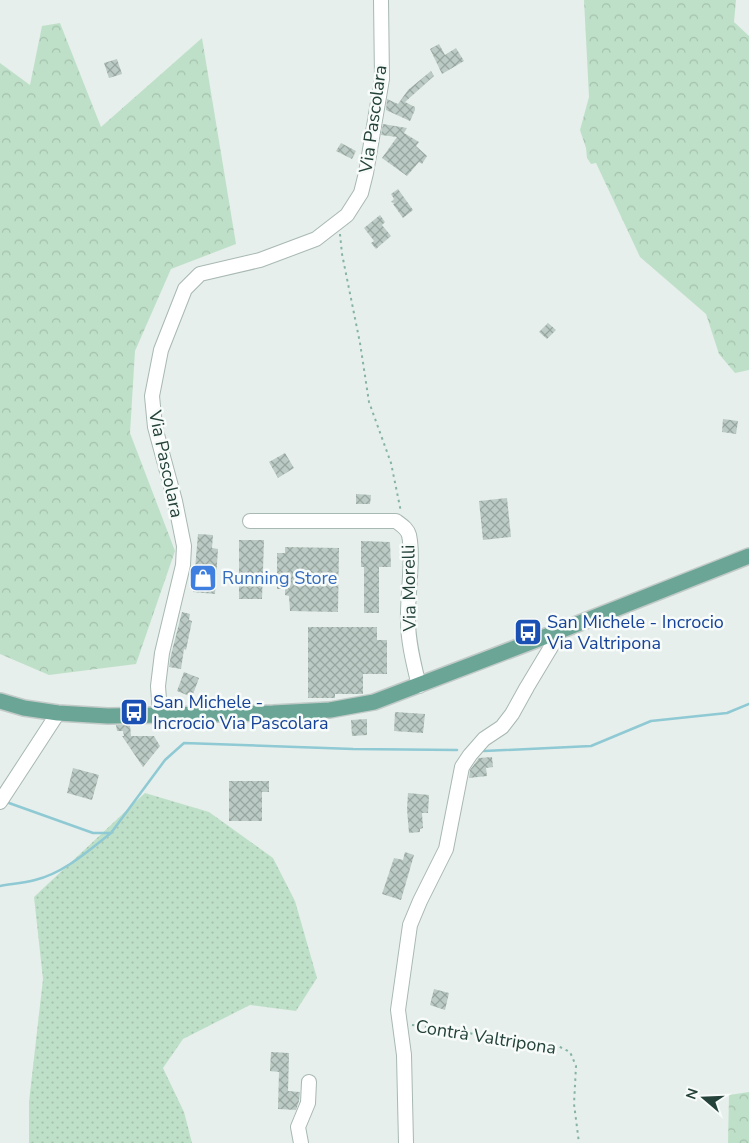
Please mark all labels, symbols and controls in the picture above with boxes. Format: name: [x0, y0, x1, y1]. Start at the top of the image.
street label: Via Pascolara: [353, 63, 392, 176]
street label: Via Pascolara: [143, 407, 189, 520]
street label: Via Morelli: [396, 544, 422, 633]
shop icon: Running Store: [188, 563, 218, 593]
place label: Running Store: [222, 566, 337, 590]
place label: San Michele - Incrocio Via Valtripona: [546, 610, 724, 655]
bus stop icon: San Michele - Incrocio Via Valtripona: [513, 617, 543, 647]
place label: San Michele - Incrocio Via Pascolara: [153, 690, 328, 735]
bus stop icon: San Michele - Incrocio Via Pascolara: [119, 697, 149, 727]
street label: Contrà Valtripona: [414, 1014, 558, 1060]
north arrow: [679, 1073, 729, 1123]
text: N: [681, 1086, 703, 1102]

